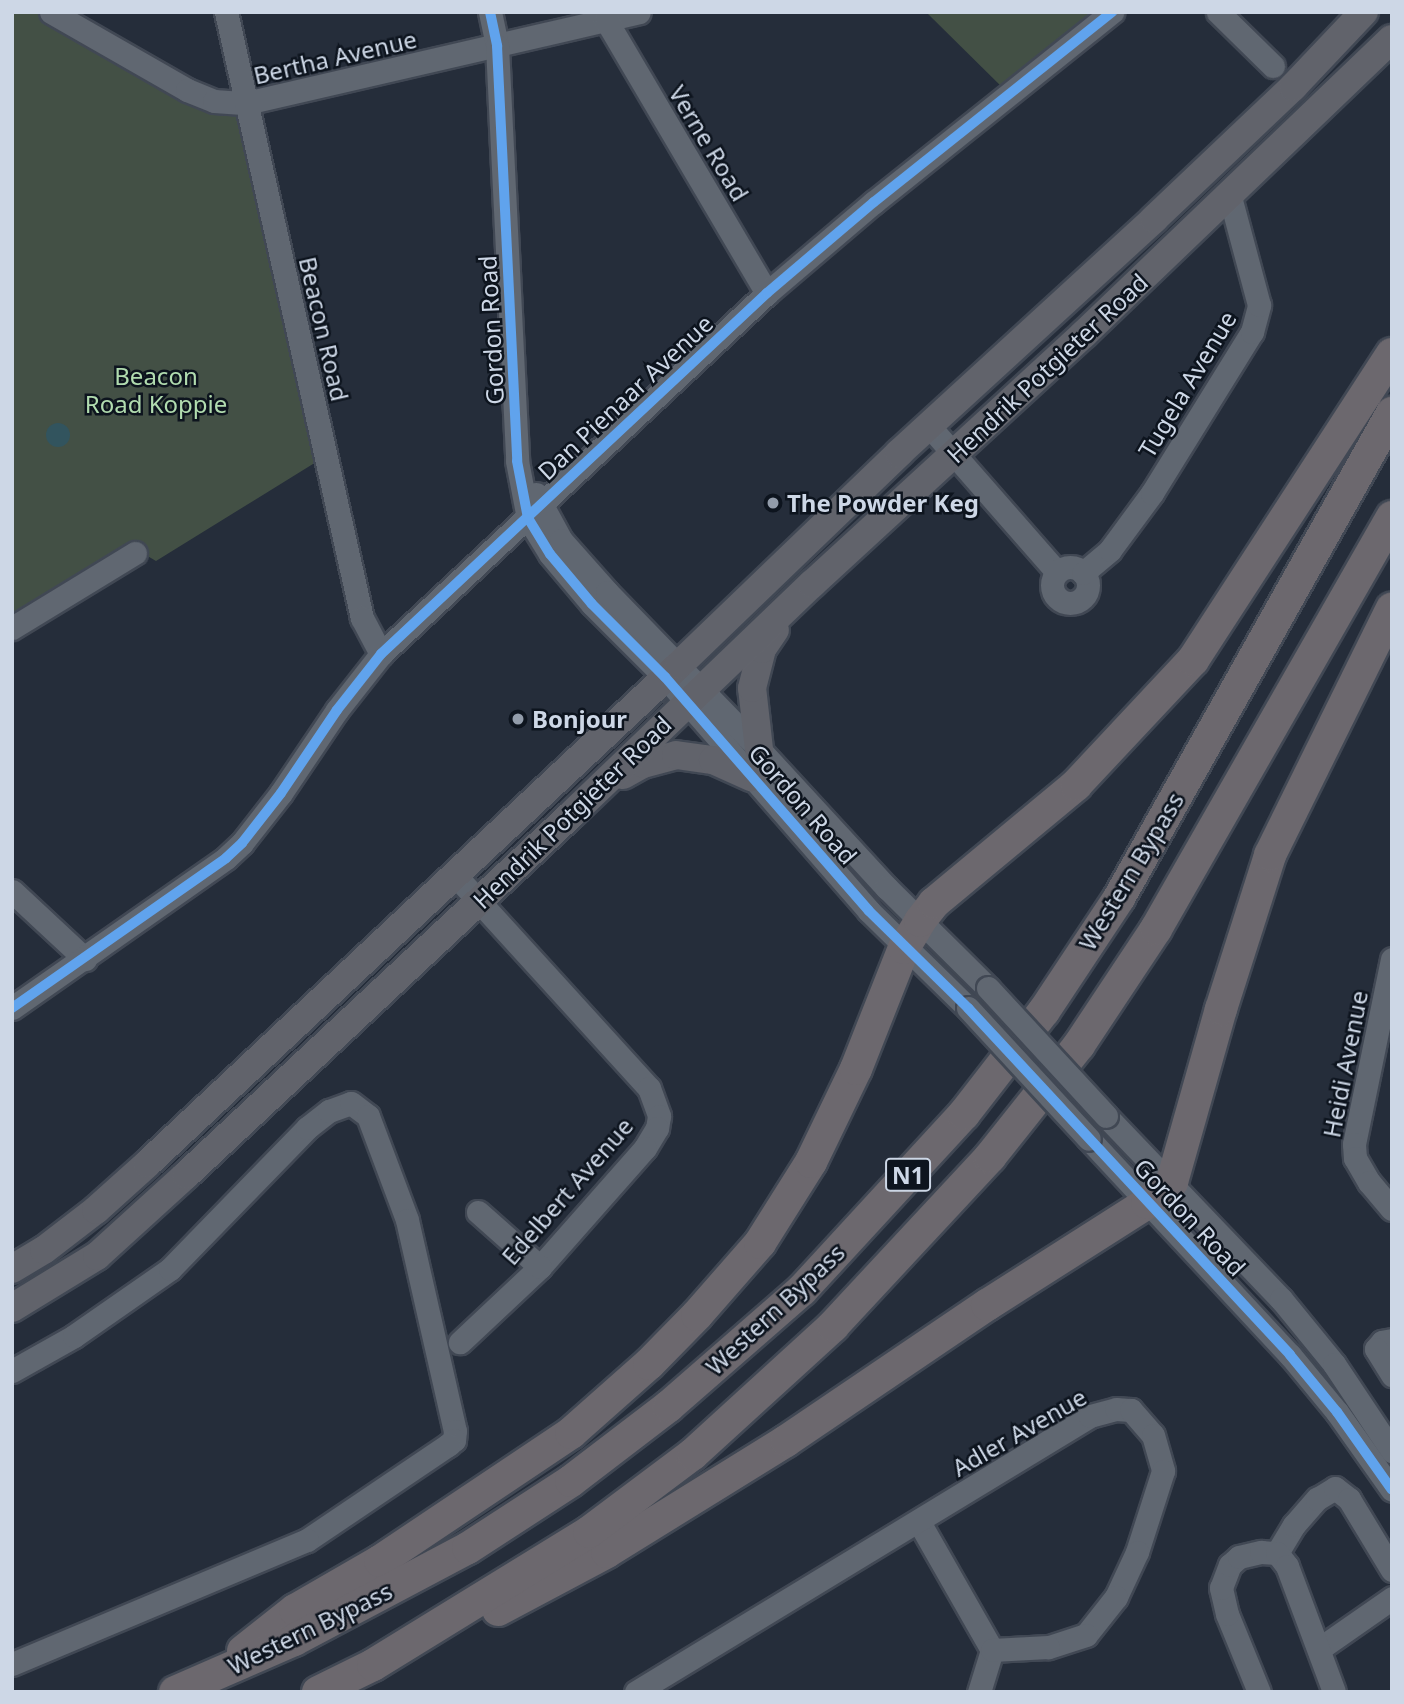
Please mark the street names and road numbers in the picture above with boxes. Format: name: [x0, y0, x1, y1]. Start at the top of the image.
street label: Bertha Avenue: [251, 24, 419, 90]
street label: Verne Road: [663, 80, 755, 206]
street label: Beacon Road: [293, 254, 355, 404]
street label: Gordon Road: [473, 255, 509, 405]
street label: Hendrik Potgieter Road: [941, 267, 1153, 469]
street label: Tugela Avenue: [1132, 306, 1242, 462]
street label: Dan Pienaar Avenue: [532, 309, 718, 485]
street label: Hendrik Potgieter Road: [467, 710, 677, 914]
street label: Gordon Road: [743, 738, 863, 870]
street label: Western Bypass: [1073, 787, 1189, 955]
street label: Heidi Avenue: [1317, 988, 1373, 1140]
street label: Edelbert Avenue: [495, 1112, 639, 1270]
street label: Gordon Road: [1129, 1153, 1251, 1281]
road number: N1: [884, 1156, 932, 1194]
street label: Western Bypass: [700, 1237, 850, 1381]
street label: Adler Avenue: [947, 1382, 1091, 1482]
street label: Western Bypass: [223, 1576, 397, 1680]

